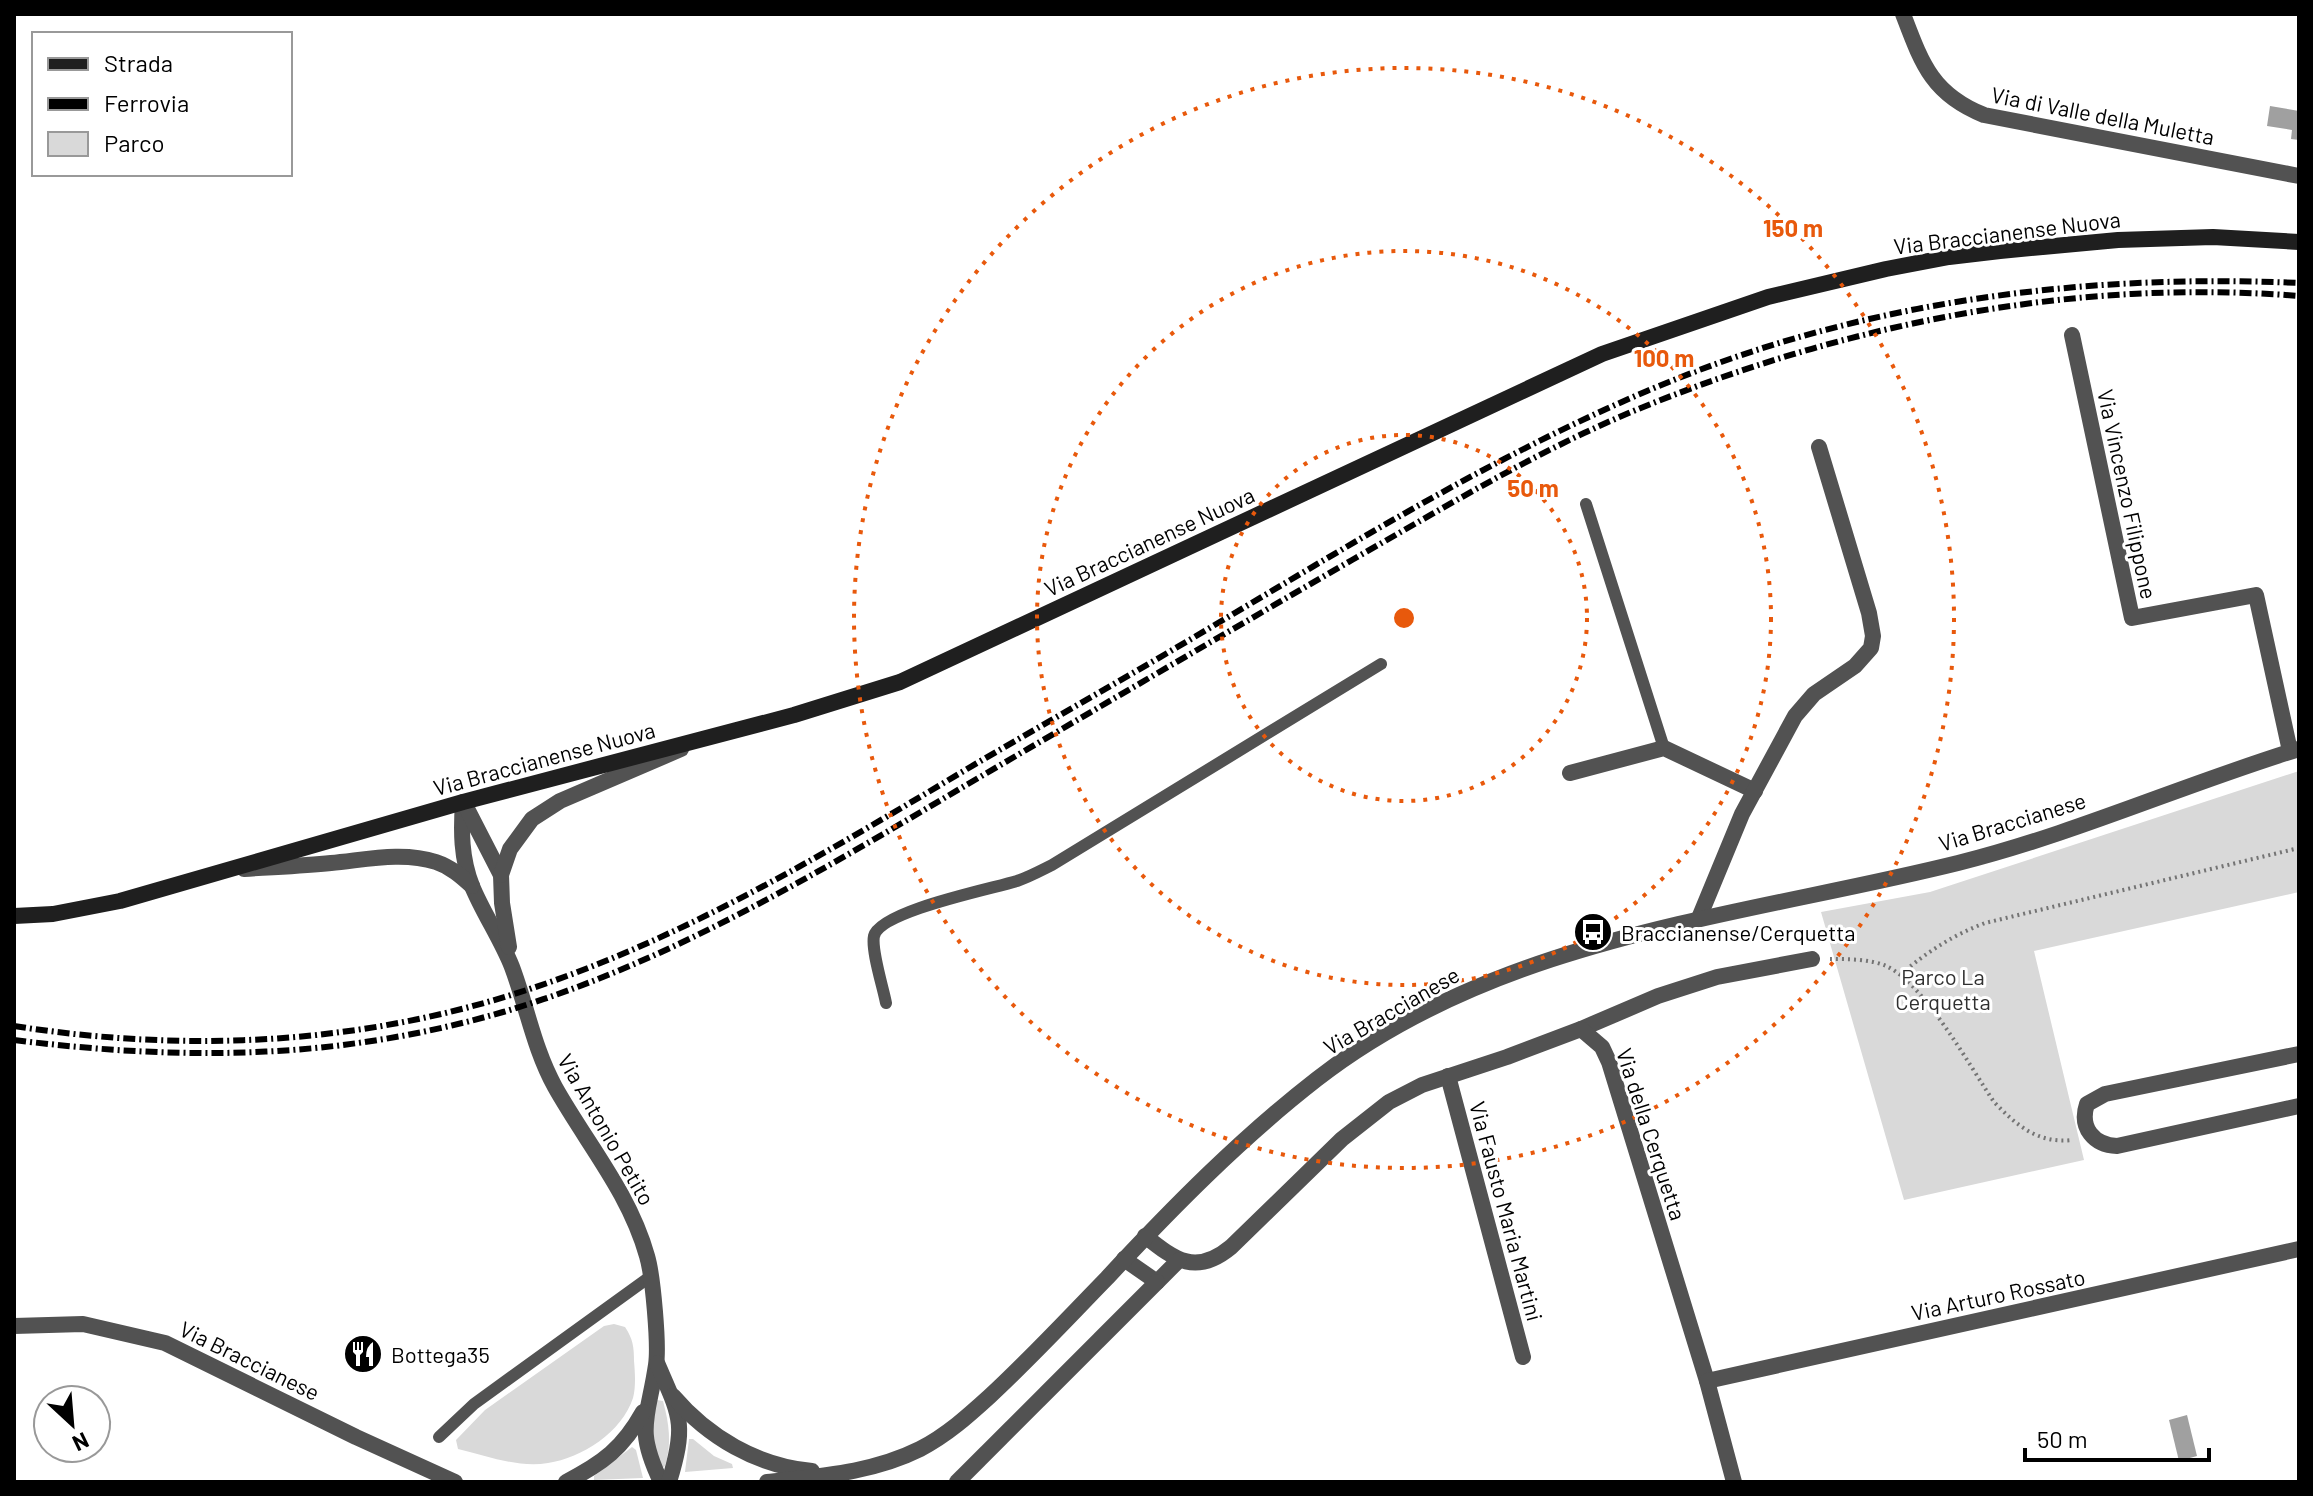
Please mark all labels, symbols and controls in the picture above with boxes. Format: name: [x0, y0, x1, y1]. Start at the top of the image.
legend: [32, 32, 292, 176]
text: Strada: [104, 48, 173, 77]
street label: Via di Valle della Muletta: [1989, 81, 2217, 149]
text: Ferrovia: [104, 88, 189, 117]
text: Parco: [104, 128, 165, 157]
street label: Via Braccianense Nuova: [1892, 205, 2122, 259]
text: 150 m: [1763, 213, 1823, 242]
text: 100 m: [1634, 343, 1694, 372]
street label: Via Vincenzo Filippone: [2093, 387, 2163, 601]
text: 50 m: [1507, 473, 1559, 502]
street label: Via Braccianense Nuova: [1040, 481, 1258, 601]
centre of rings: [1390, 604, 1418, 632]
street label: Via Braccianense Nuova: [430, 716, 658, 800]
street label: Via Braccianese: [1935, 786, 2089, 856]
bus stop icon: Braccianense/Cerquetta: [1572, 911, 1614, 953]
place label: Braccianense/Cerquetta: [1621, 919, 1855, 945]
street label: Via Braccianese: [1318, 961, 1464, 1059]
park label: Parco La Cerquetta: [1895, 963, 1991, 1014]
street label: Via della Cerquetta: [1612, 1045, 1692, 1223]
street label: Via Antonio Petito: [553, 1049, 661, 1209]
street label: Via Fausto Maria Martini: [1465, 1098, 1549, 1324]
street label: Via Arturo Rossato: [1909, 1263, 2087, 1325]
street label: Via Braccianese: [176, 1315, 324, 1405]
restaurant icon: Bottega35: [342, 1333, 384, 1375]
place label: Bottega35: [391, 1341, 490, 1367]
north arrow: [32, 1384, 112, 1464]
scale bar: [2025, 1412, 2209, 1462]
text: 50 m: [2037, 1424, 2088, 1453]
text: N: [69, 1428, 93, 1458]

